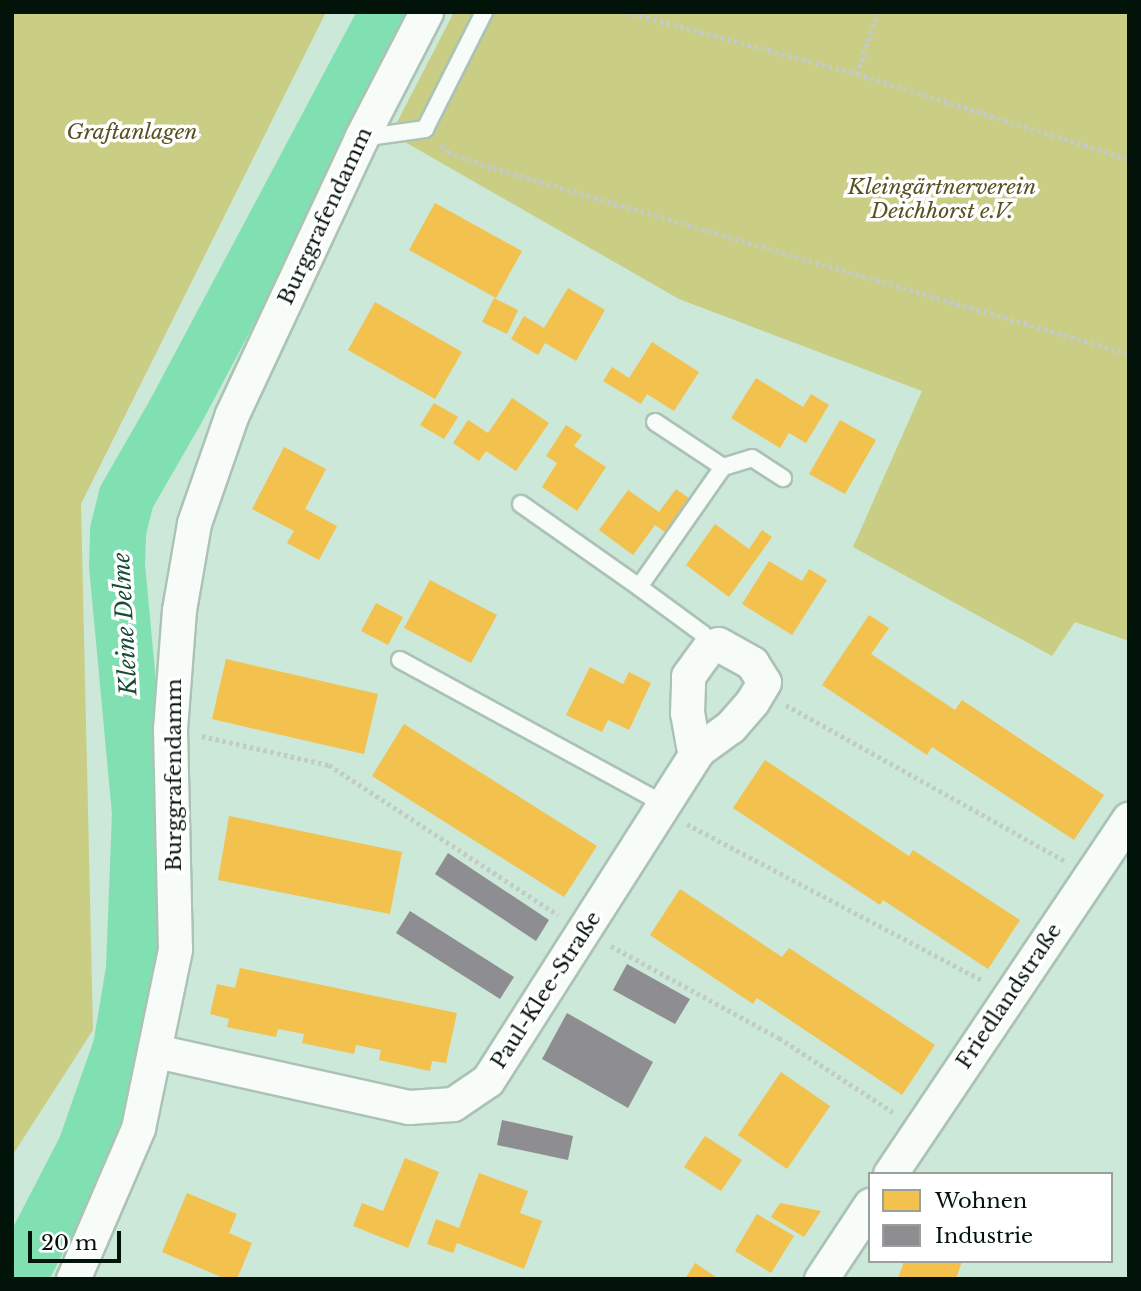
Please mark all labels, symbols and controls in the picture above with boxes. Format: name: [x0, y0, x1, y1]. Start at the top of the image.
park label: Graftanlagen: [67, 119, 197, 145]
street label: Burggrafendamm: [273, 123, 377, 309]
park label: Kleingärtnerverein Deichhorst e.V.: [848, 174, 1036, 224]
water label: Kleine Delme: [107, 552, 143, 696]
street label: Burggrafendamm: [161, 679, 187, 871]
street label: Paul-Klee-Straße: [486, 907, 606, 1073]
street label: Friedlandstraße: [951, 919, 1067, 1073]
legend: [868, 1172, 1113, 1263]
text: Wohnen: [935, 1188, 1027, 1214]
scale bar: [32, 1218, 124, 1262]
text: Industrie: [935, 1223, 1033, 1249]
text: 20 m: [41, 1230, 98, 1256]

